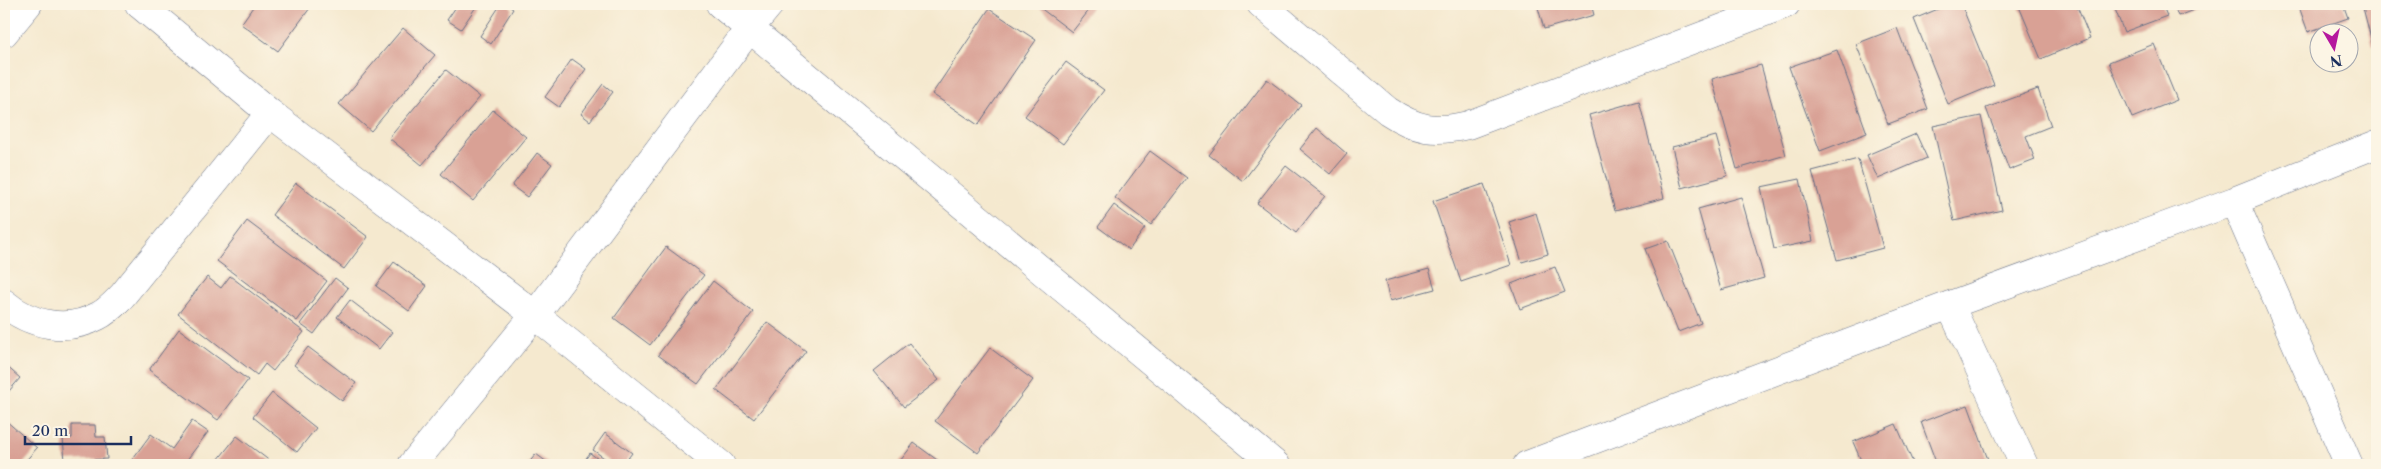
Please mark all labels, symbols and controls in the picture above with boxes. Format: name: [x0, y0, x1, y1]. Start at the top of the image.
north arrow: [2308, 22, 2358, 72]
text: N: [2329, 51, 2343, 71]
scale bar: [25, 414, 131, 446]
text: 20 m: [32, 421, 68, 440]

